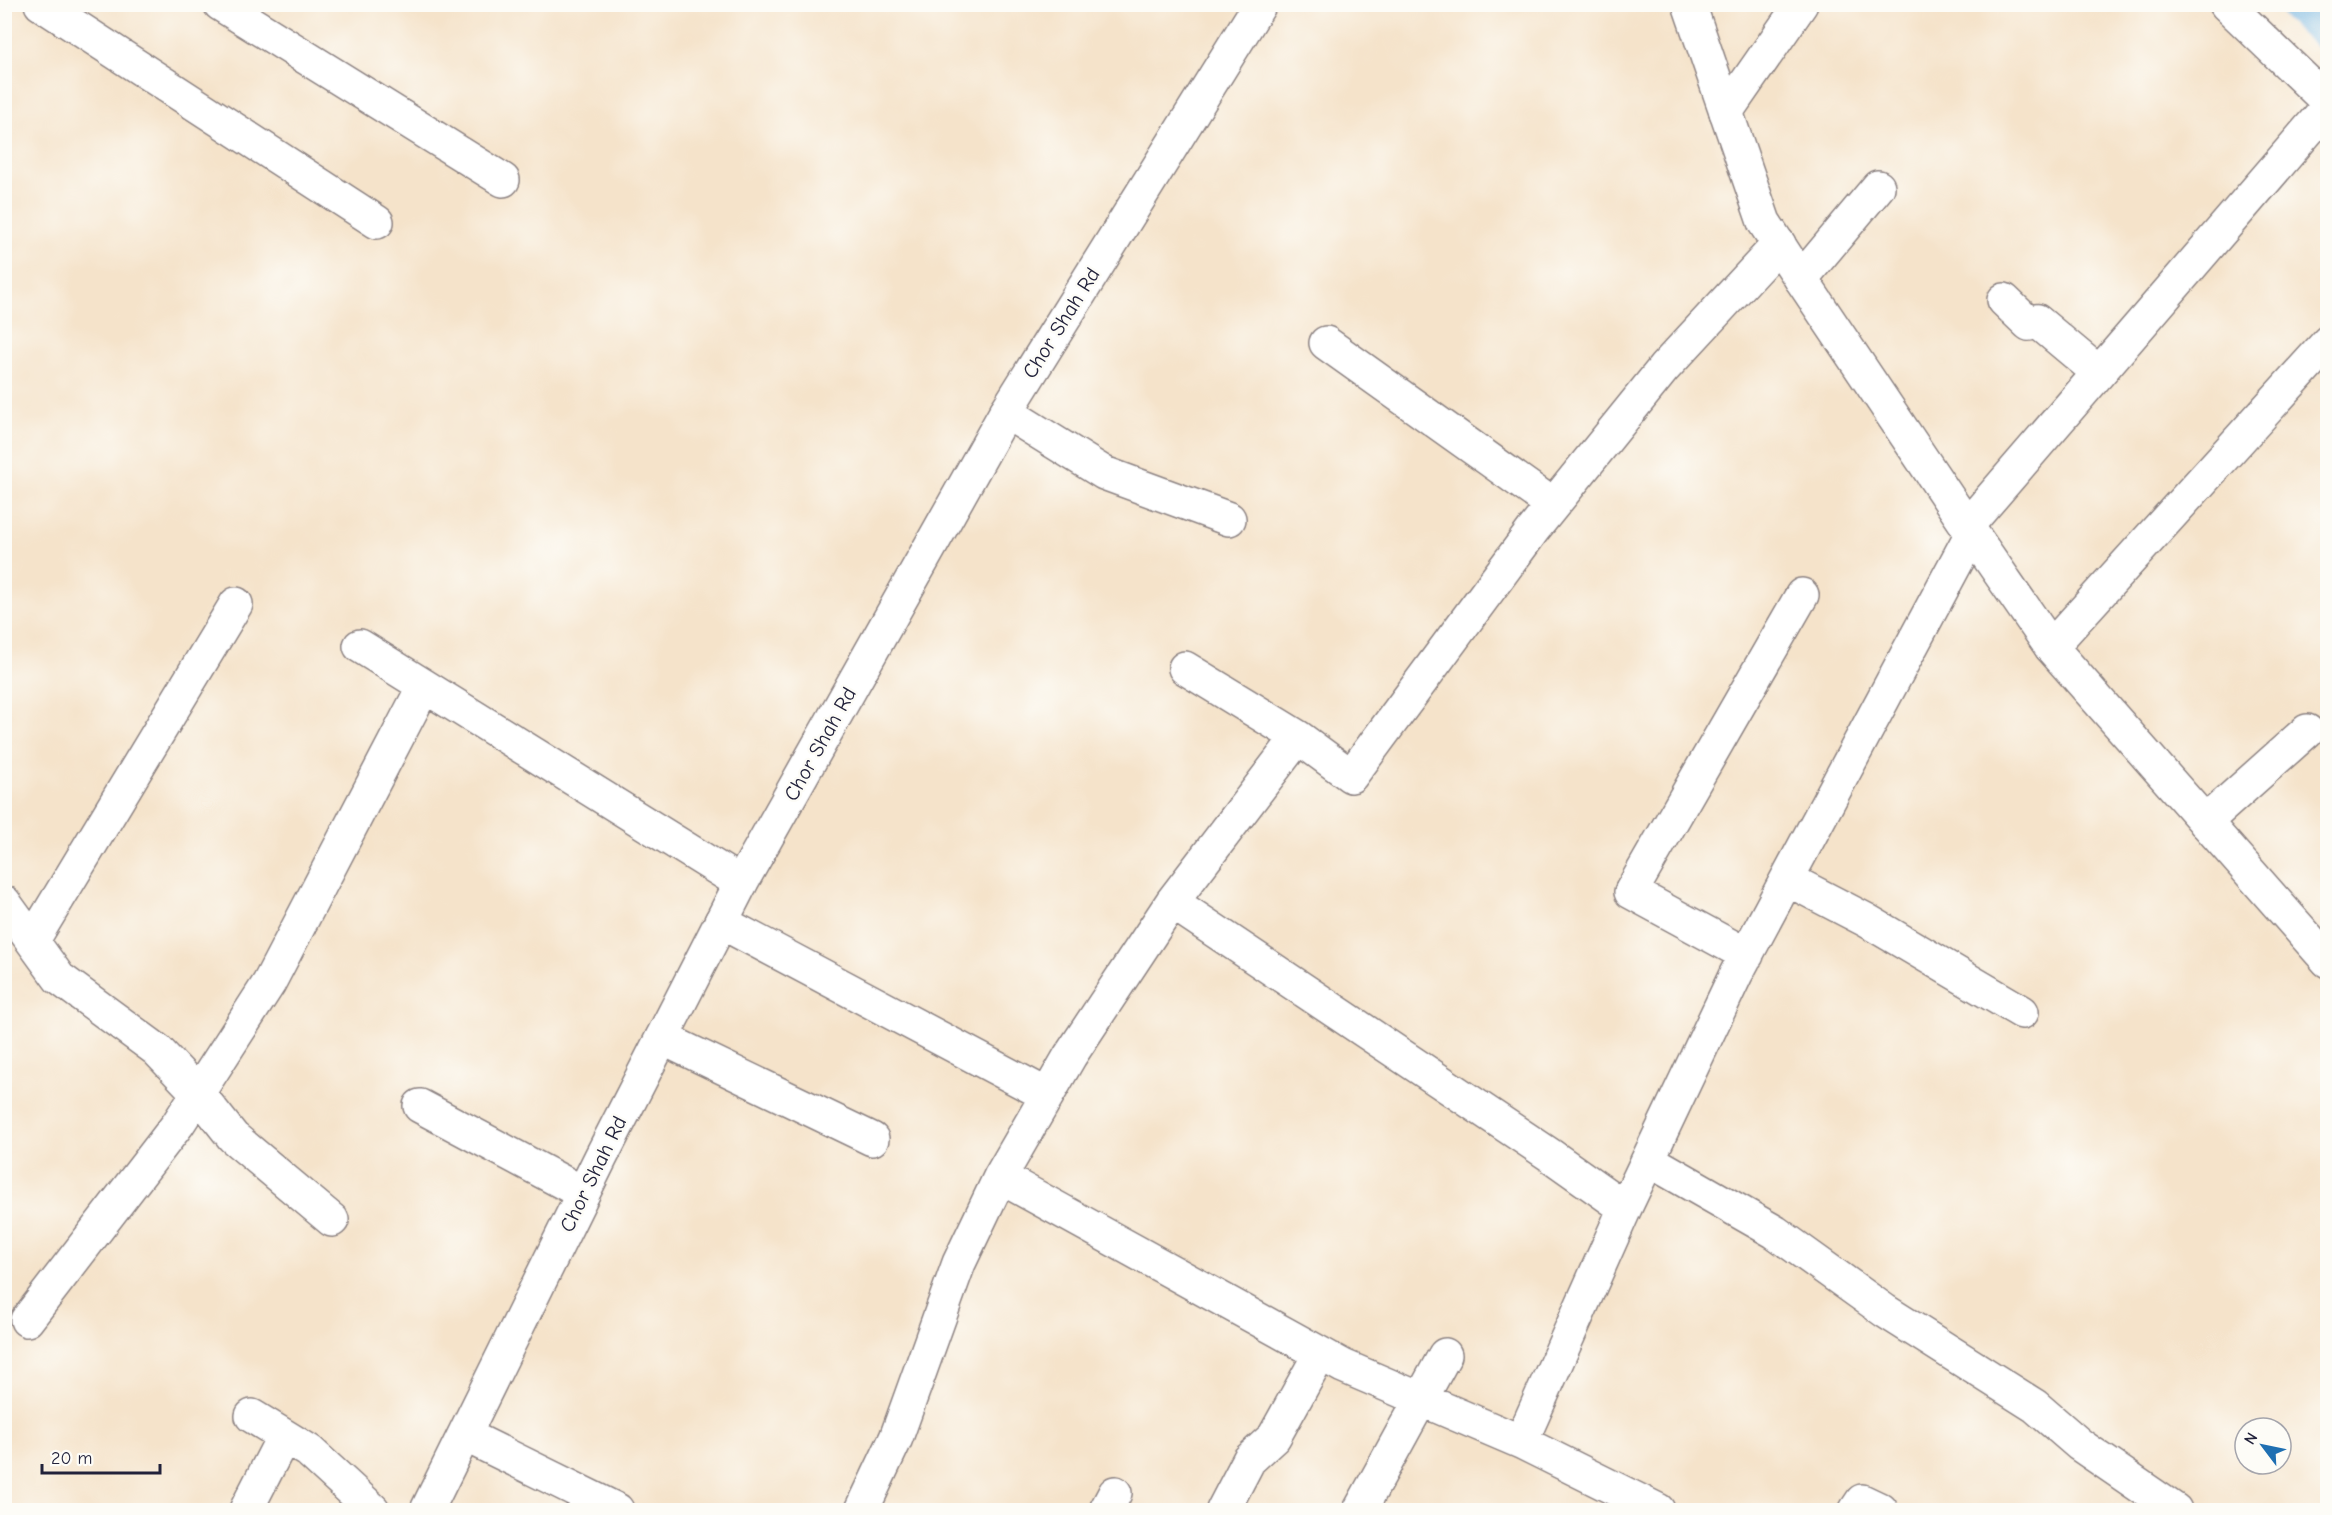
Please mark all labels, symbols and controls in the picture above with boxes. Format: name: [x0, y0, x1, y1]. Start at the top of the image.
street label: Chor Shah Rd: [1017, 263, 1105, 383]
street label: Chor Shah Rd: [779, 683, 861, 805]
street label: Chor Shah Rd: [555, 1112, 631, 1236]
north arrow: [2233, 1416, 2293, 1476]
text: N: [2241, 1429, 2262, 1448]
scale bar: [42, 1437, 160, 1475]
text: 20 m: [51, 1448, 92, 1469]

